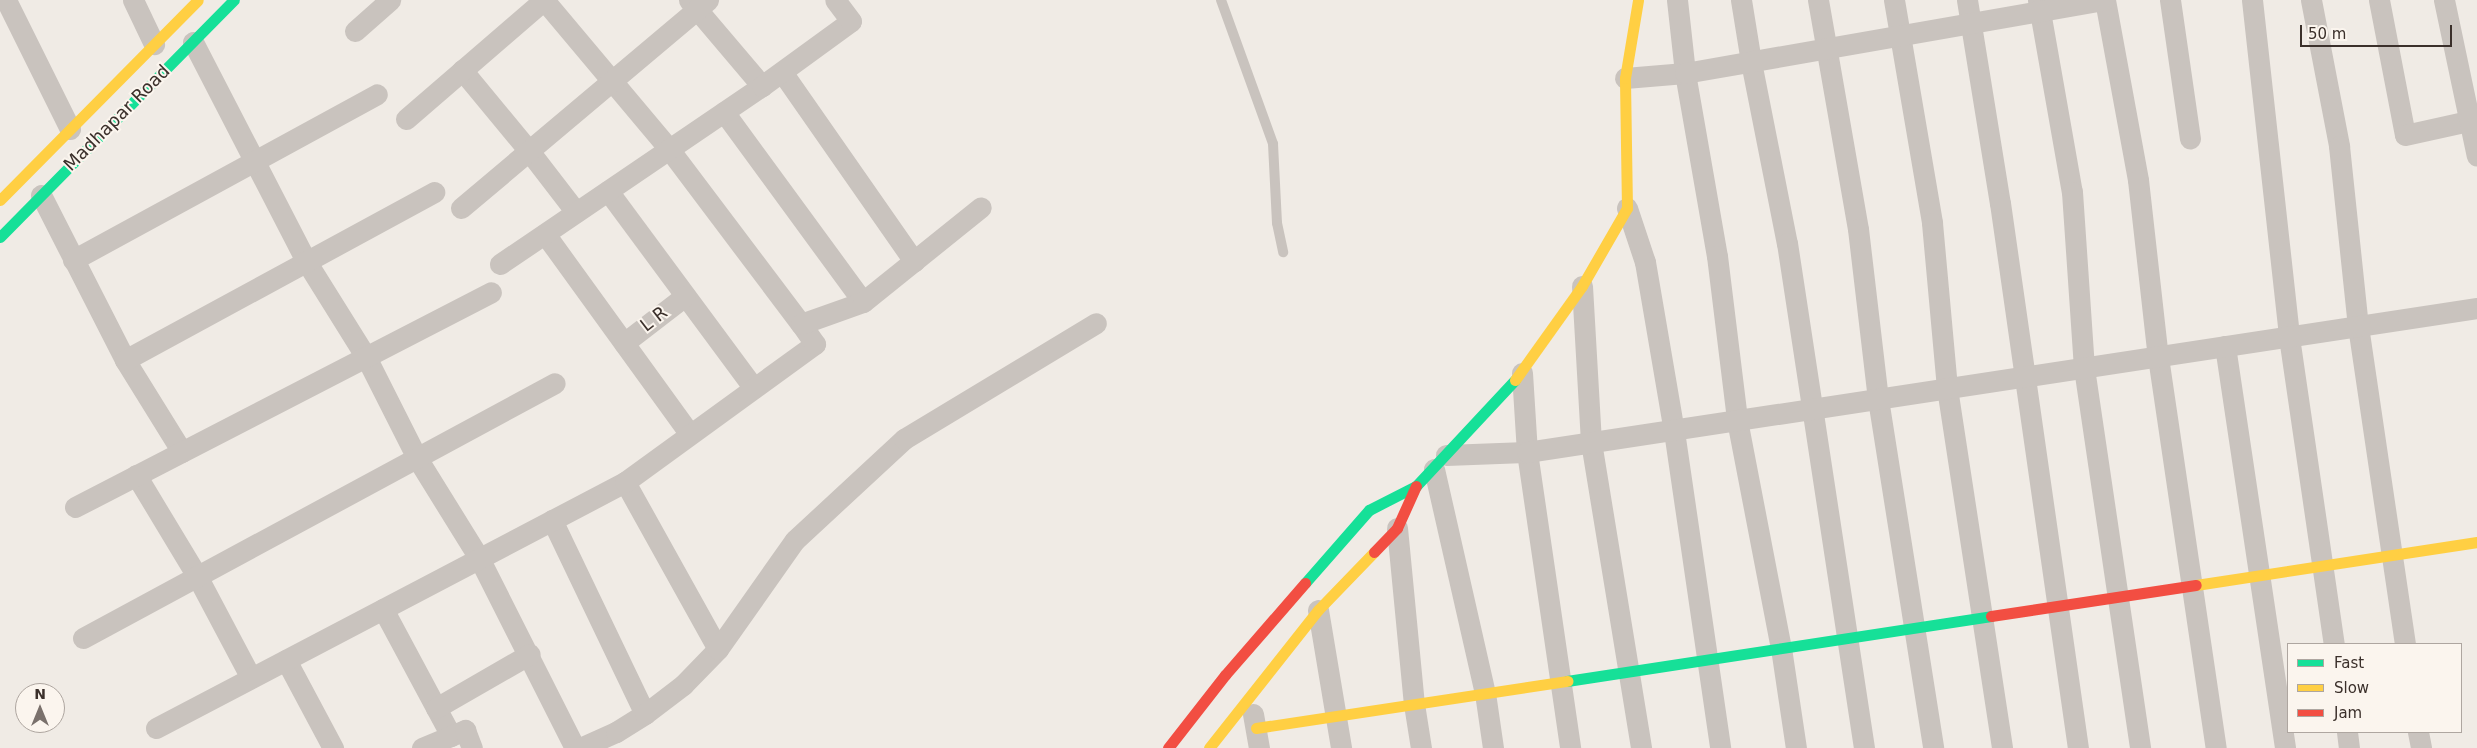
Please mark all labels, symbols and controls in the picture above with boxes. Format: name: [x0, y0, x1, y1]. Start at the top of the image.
scale bar: [2302, 15, 2454, 47]
text: 50 m: [2308, 25, 2346, 43]
street label: Madhapar Road: [59, 60, 175, 176]
street label: L R: [636, 302, 672, 336]
legend: [2287, 643, 2462, 733]
text: Fast: [2334, 654, 2364, 672]
text: Slow: [2334, 679, 2369, 697]
north arrow: [15, 683, 65, 733]
text: N: [34, 686, 46, 702]
text: Jam: [2334, 704, 2362, 722]

